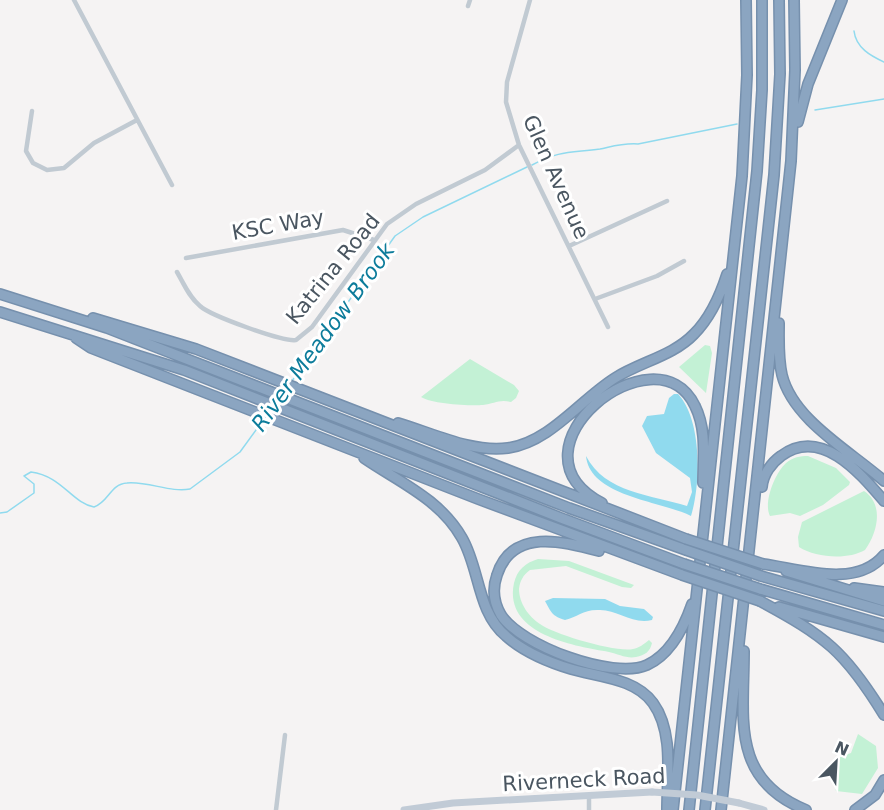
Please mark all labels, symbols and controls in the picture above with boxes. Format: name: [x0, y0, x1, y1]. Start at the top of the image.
street label: Glen Avenue: [518, 111, 594, 243]
street label: KSC Way: [230, 205, 326, 245]
street label: Katrina Road: [281, 209, 385, 329]
water label: River Meadow Brook: [246, 237, 400, 436]
north arrow: [806, 732, 866, 792]
text: N: [832, 737, 852, 760]
street label: Riverneck Road: [502, 764, 666, 796]

